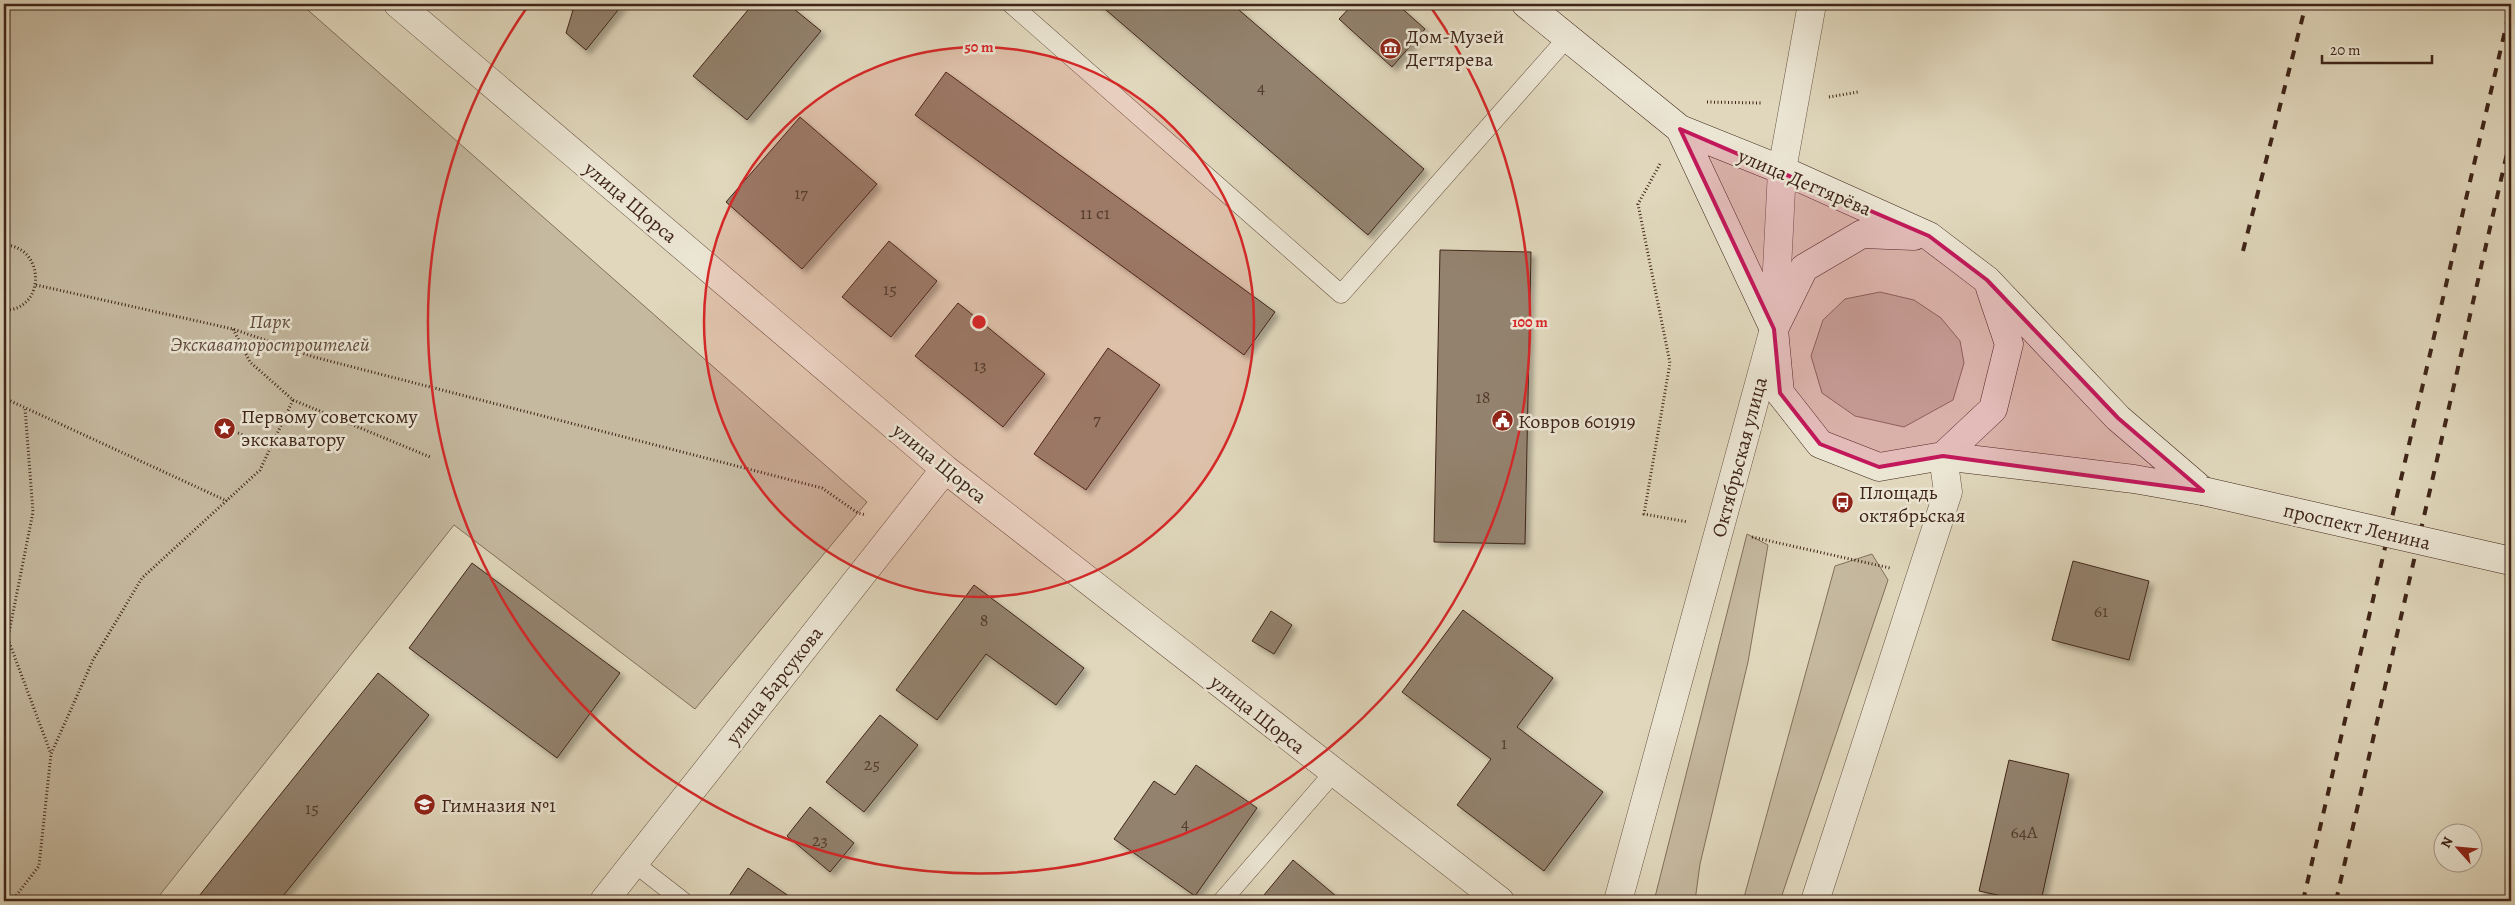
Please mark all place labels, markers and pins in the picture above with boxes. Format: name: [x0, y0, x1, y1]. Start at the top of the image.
place label: Дом-Музей Дегтярева: [1406, 23, 1504, 73]
museum icon: Дом-Музей Дегтярева: [1378, 36, 1402, 60]
centre of rings: [970, 313, 988, 331]
place label: Первому советскому экскаватору: [241, 403, 419, 453]
place label: Ковров 601919: [1518, 408, 1636, 435]
public building icon: Ковров 601919: [1490, 409, 1514, 433]
place icon: Первому советскому экскаватору: [213, 416, 237, 440]
place label: Площадь октябрьская: [1859, 479, 1965, 529]
bus stop icon: Площадь октябрьская: [1831, 491, 1855, 515]
place label: Гимназия №1: [441, 792, 556, 819]
school or university icon: Гимназия №1: [413, 793, 437, 817]

